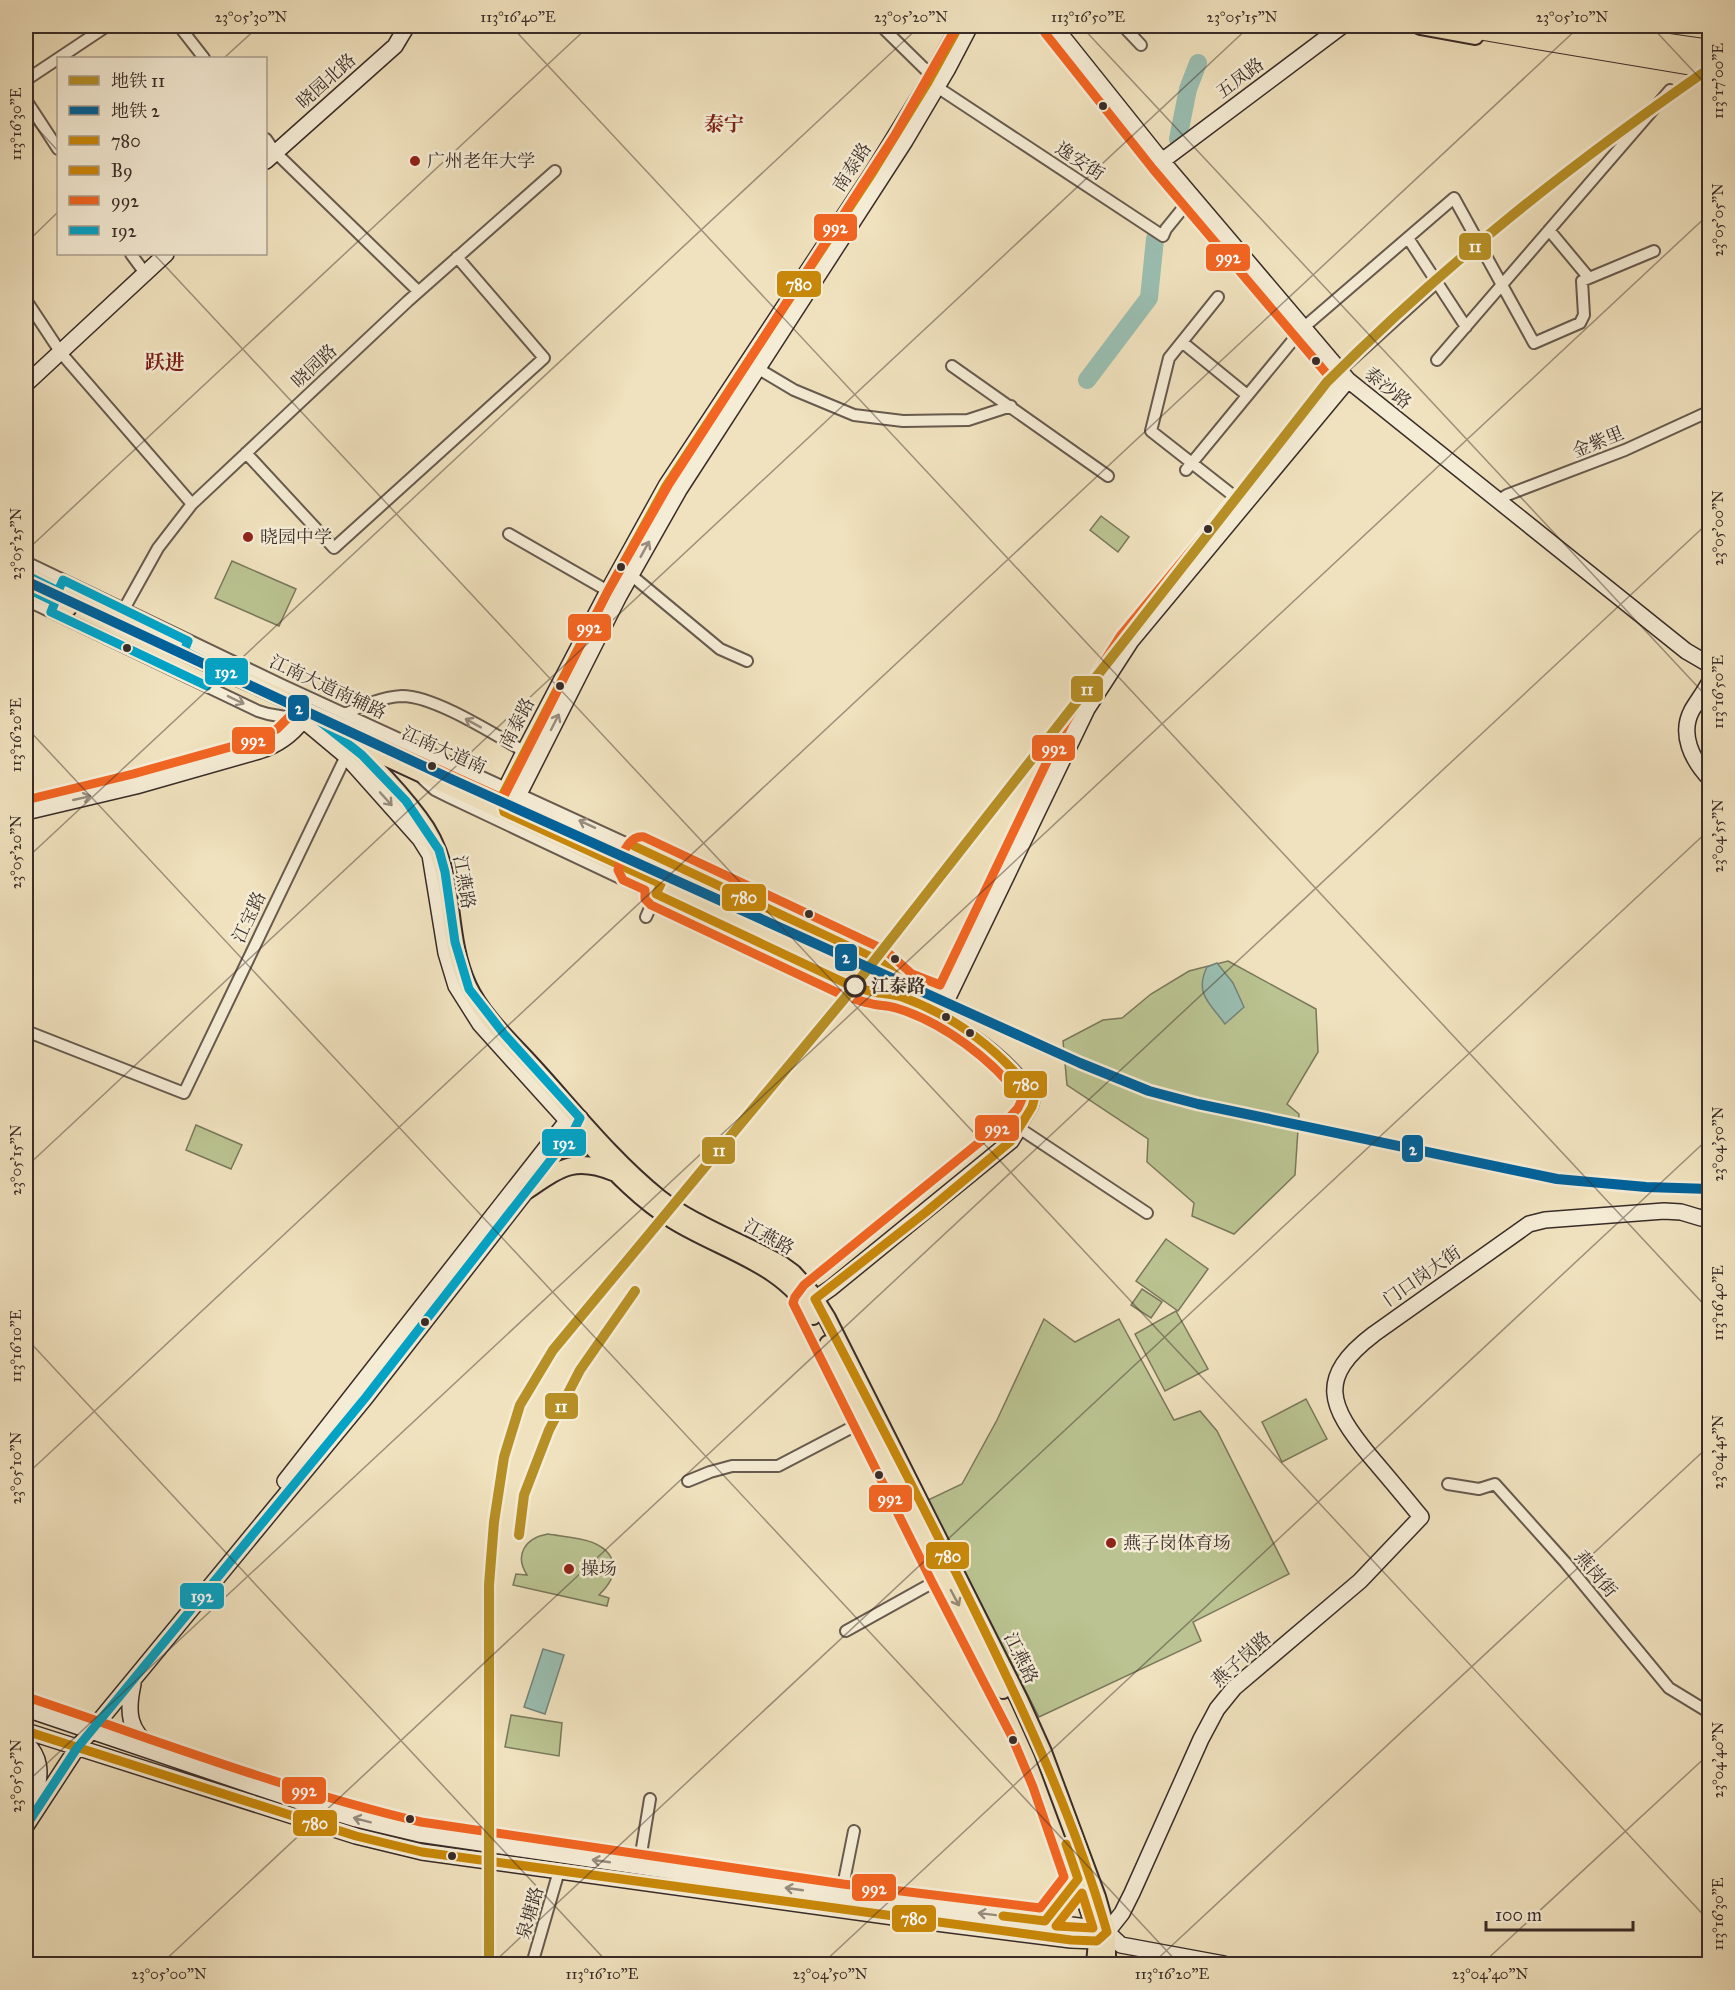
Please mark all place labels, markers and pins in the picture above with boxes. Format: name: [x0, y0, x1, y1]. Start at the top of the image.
unlabelled marker: [1097, 100, 1109, 112]
place label: 广州老年大学: [427, 150, 535, 172]
marker: 广州老年大学: [408, 154, 422, 168]
unlabelled marker: [1310, 355, 1322, 367]
unlabelled marker: [1202, 523, 1214, 535]
place label: 晓园中学: [260, 526, 332, 548]
marker: 晓园中学: [241, 530, 255, 544]
unlabelled marker: [615, 561, 627, 573]
unlabelled marker: [121, 642, 133, 654]
unlabelled marker: [554, 680, 566, 692]
unlabelled marker: [426, 760, 438, 772]
unlabelled marker: [803, 908, 815, 920]
unlabelled marker: [889, 953, 901, 965]
marker: 江泰路: [844, 975, 866, 997]
place label: 江泰路: [871, 975, 925, 997]
unlabelled marker: [940, 1011, 952, 1023]
unlabelled marker: [964, 1027, 976, 1039]
unlabelled marker: [419, 1316, 431, 1328]
unlabelled marker: [873, 1469, 885, 1481]
place label: 燕子岗体育场: [1123, 1532, 1231, 1554]
marker: 燕子岗体育场: [1104, 1536, 1118, 1550]
place label: 操场: [581, 1558, 617, 1580]
marker: 操场: [562, 1562, 576, 1576]
unlabelled marker: [1007, 1734, 1019, 1746]
unlabelled marker: [404, 1813, 416, 1825]
unlabelled marker: [446, 1850, 458, 1862]

